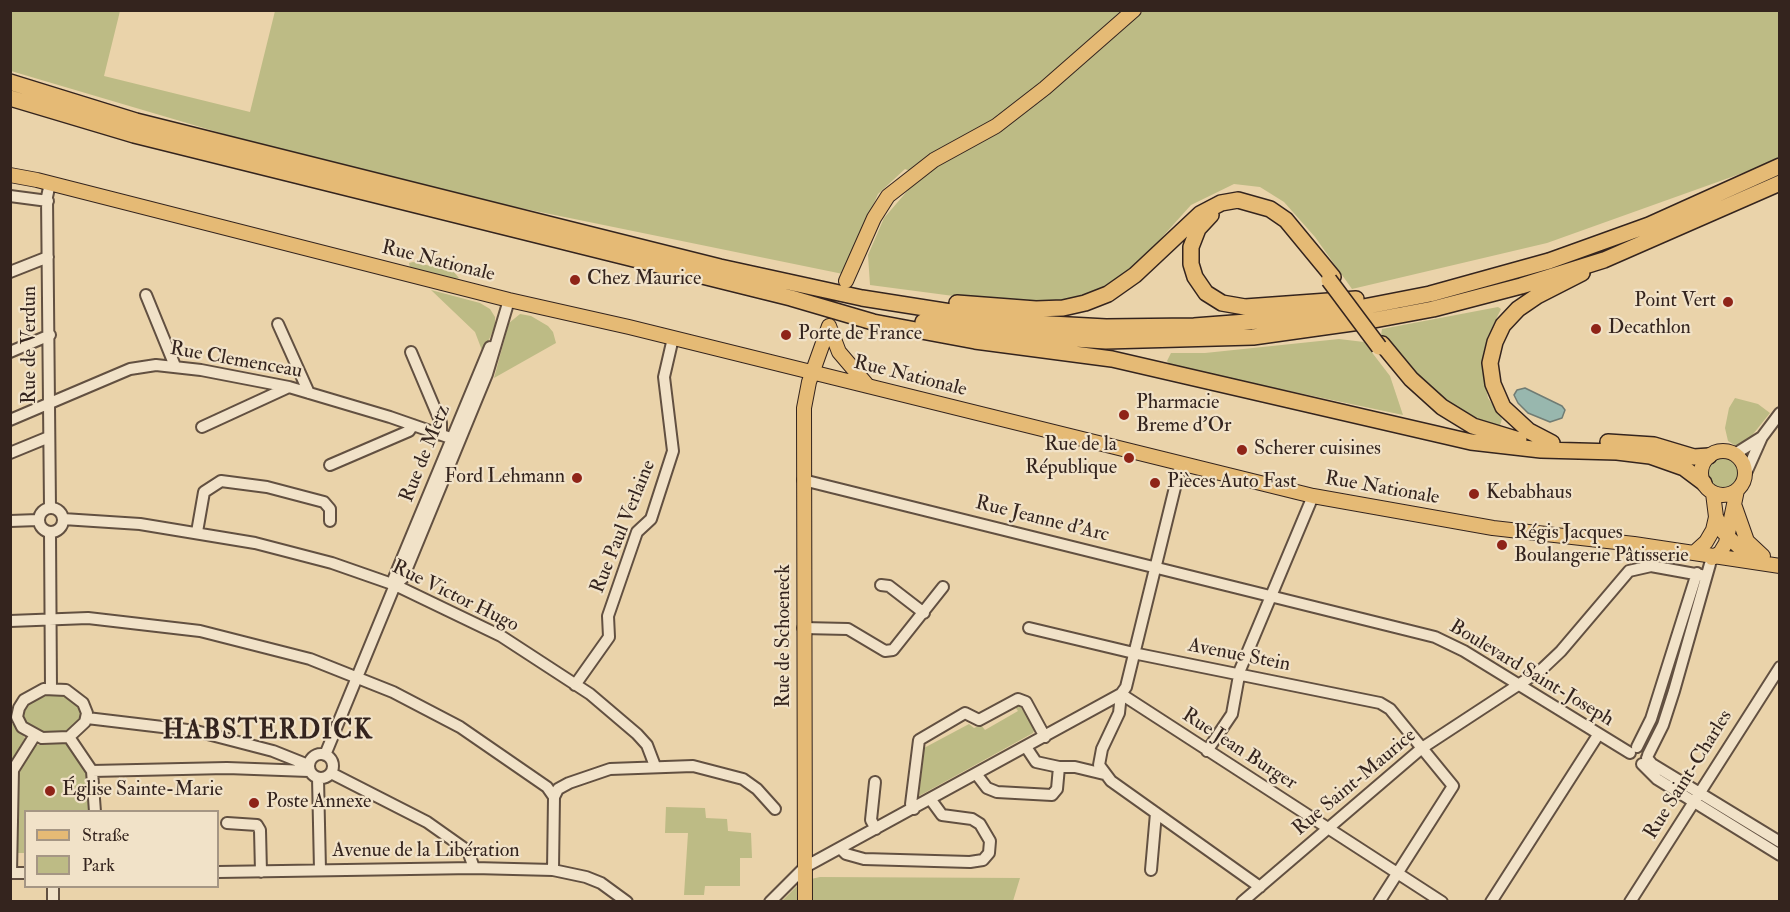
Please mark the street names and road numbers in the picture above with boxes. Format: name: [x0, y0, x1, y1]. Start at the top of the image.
street label: Rue Nationale: [379, 236, 497, 288]
street label: Rue de Verdun: [19, 286, 43, 404]
street label: Rue Clemenceau: [168, 338, 304, 384]
street label: Rue Nationale: [851, 351, 969, 403]
street label: Rue de Metz: [396, 402, 456, 506]
street label: Rue Paul Verlaine: [586, 457, 662, 597]
street label: Rue Nationale: [1323, 467, 1441, 511]
street label: Rue Jeanne d'Arc: [973, 492, 1111, 548]
street label: Rue Victor Hugo: [388, 556, 522, 638]
street label: Rue de Schoeneck: [773, 564, 797, 708]
street label: Boulevard Saint-Joseph: [1444, 615, 1618, 733]
street label: Avenue Stein: [1186, 634, 1292, 678]
street label: Rue Jean Burger: [1177, 704, 1301, 796]
street label: Rue Saint-Charles: [1640, 706, 1738, 844]
street label: Rue Saint-Maurice: [1288, 724, 1422, 842]
street label: Avenue de la Libération: [332, 840, 520, 864]

